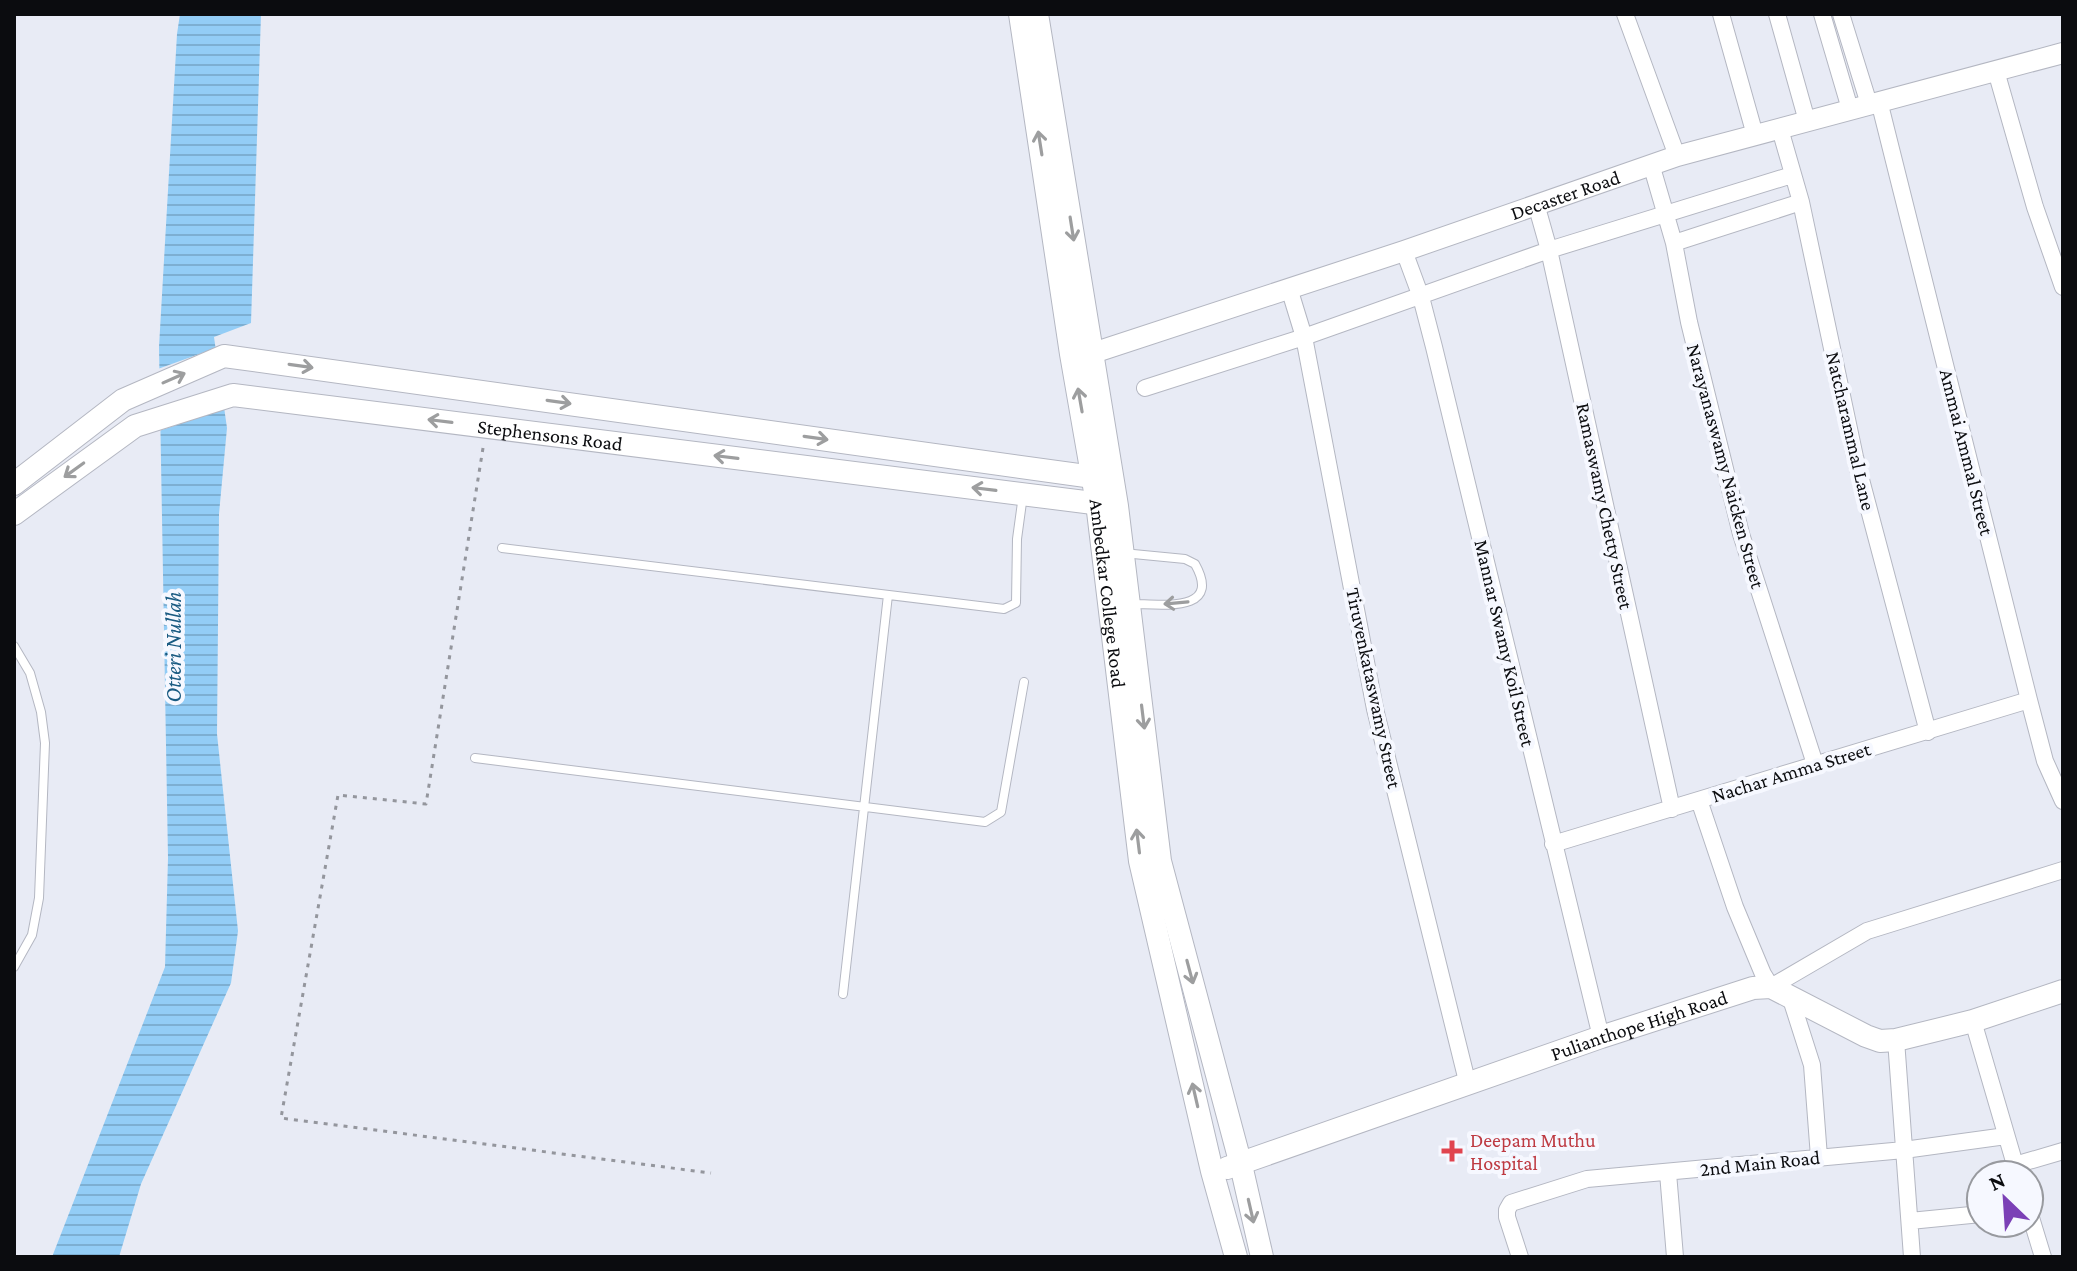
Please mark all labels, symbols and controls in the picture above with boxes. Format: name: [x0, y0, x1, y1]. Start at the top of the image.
one-way arrow: [1032, 131, 1047, 156]
street label: Decaster Road: [1508, 166, 1623, 224]
one-way arrow: [1066, 216, 1081, 241]
street label: Narayanaswamy Naicken Street: [1682, 341, 1769, 591]
street label: Natcharammal Lane: [1822, 350, 1880, 513]
one-way arrow: [288, 359, 313, 374]
street label: Ammai Ammal Street: [1936, 367, 1998, 538]
one-way arrow: [161, 369, 185, 384]
one-way arrow: [1071, 388, 1086, 413]
one-way arrow: [545, 395, 571, 410]
street label: Ramaswamy Chetty Street: [1571, 401, 1638, 612]
one-way arrow: [427, 413, 454, 428]
street label: Stephensons Road: [476, 415, 624, 455]
one-way arrow: [803, 431, 828, 446]
one-way arrow: [713, 449, 740, 464]
one-way arrow: [64, 462, 86, 478]
one-way arrow: [972, 481, 997, 496]
street label: Ambedkar College Road: [1086, 498, 1130, 690]
street label: Mannar Swamy Koil Street: [1469, 537, 1540, 749]
street label: Tiruvenkataswamy Street: [1341, 586, 1406, 791]
water label: Otteri Nullah: [161, 592, 186, 702]
one-way arrow: [1163, 596, 1190, 611]
one-way arrow: [1135, 703, 1150, 730]
street label: Nachar Amma Street: [1709, 737, 1873, 807]
one-way arrow: [1130, 828, 1145, 855]
one-way arrow: [1183, 959, 1198, 985]
street label: Pulianthope High Road: [1548, 986, 1730, 1065]
one-way arrow: [1186, 1083, 1201, 1108]
place label: Deepam Muthu Hospital: [1470, 1129, 1596, 1175]
marker: Deepam Muthu Hospital: [1441, 1140, 1463, 1162]
street label: 2nd Main Road: [1699, 1146, 1822, 1180]
north arrow: [1965, 1159, 2045, 1239]
text: N: [1985, 1167, 2009, 1196]
one-way arrow: [1244, 1197, 1259, 1223]

